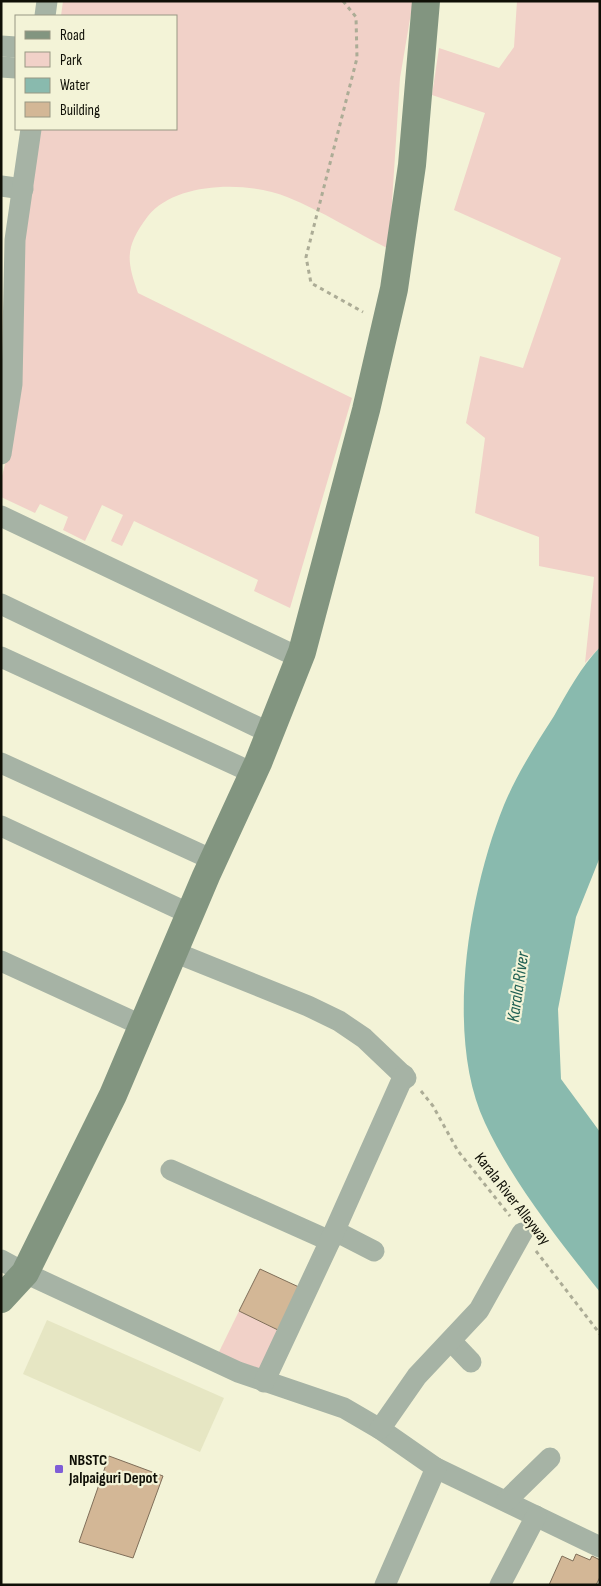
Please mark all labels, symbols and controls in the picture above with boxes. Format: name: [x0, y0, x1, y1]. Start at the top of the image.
legend: [15, 15, 178, 130]
text: Road: [60, 26, 85, 45]
text: Park: [60, 51, 82, 70]
text: Water: [60, 76, 91, 95]
text: Building: [60, 101, 100, 120]
water label: Karala River: [503, 950, 533, 1023]
street label: Karala River Alleyway: [470, 1149, 554, 1249]
place label: NBSTC Jalpaiguri Depot: [68, 1451, 158, 1488]
marker: NBSTC Jalpaiguri Depot: [53, 1463, 65, 1475]

